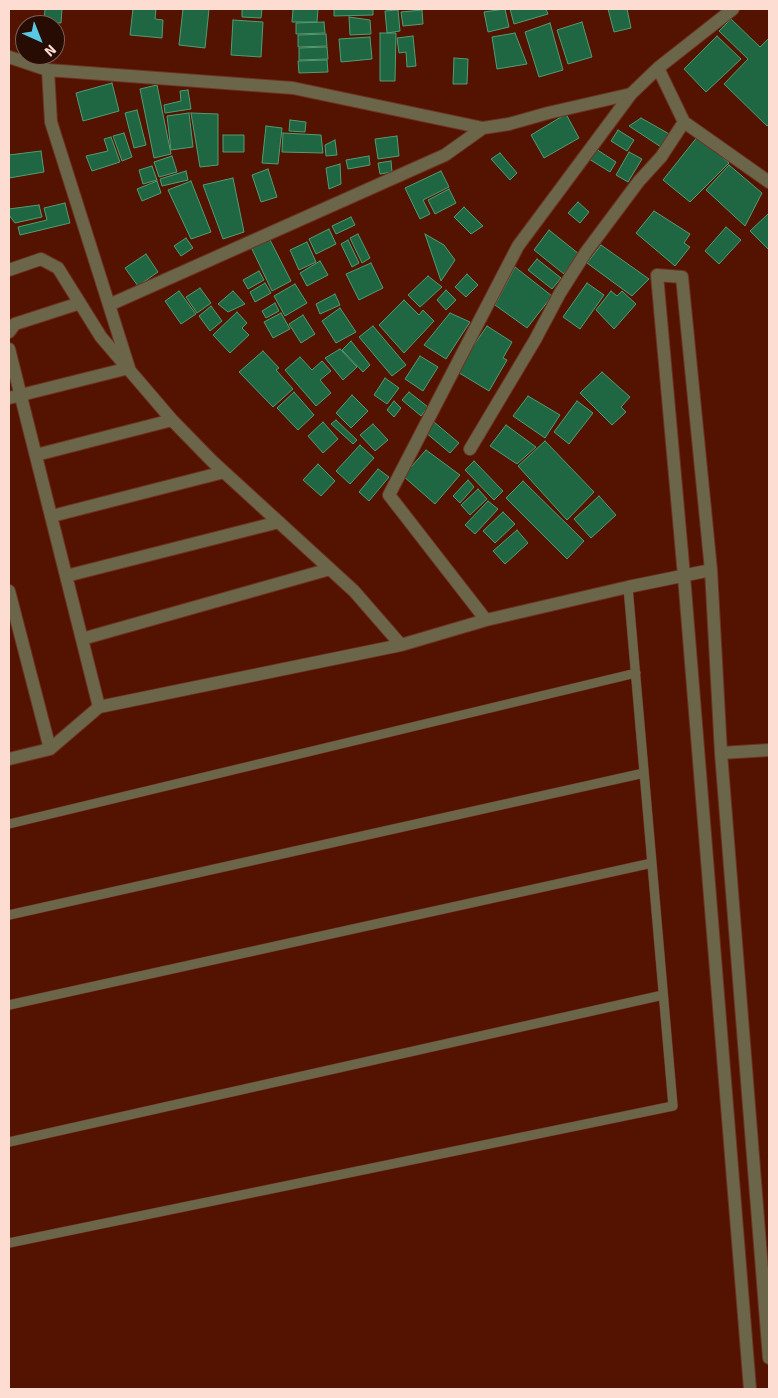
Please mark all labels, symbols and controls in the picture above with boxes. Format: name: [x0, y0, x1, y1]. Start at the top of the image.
north arrow: [15, 15, 65, 65]
text: N: [41, 41, 59, 60]

